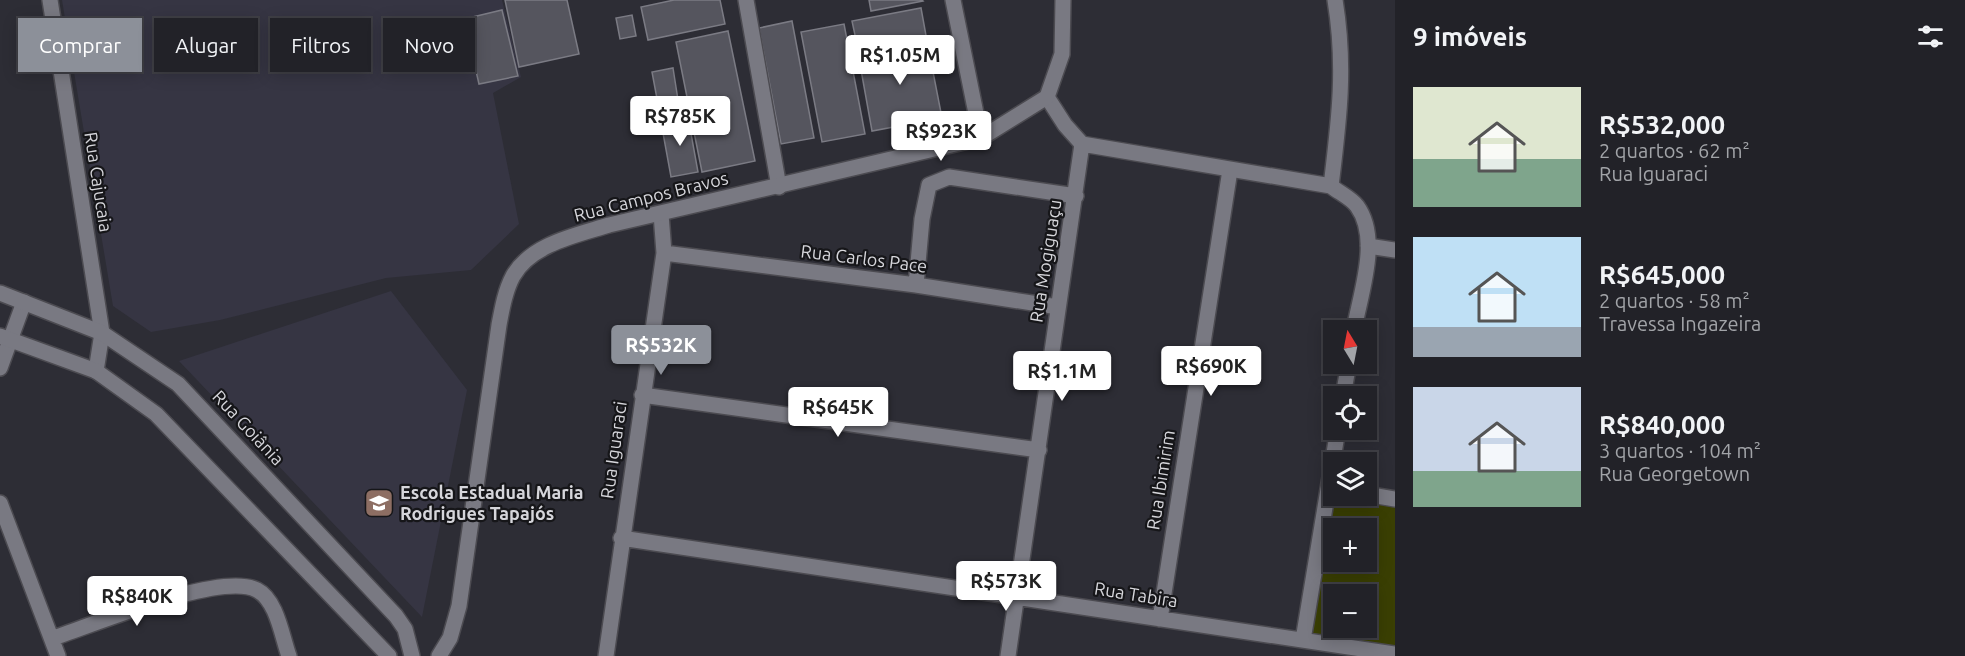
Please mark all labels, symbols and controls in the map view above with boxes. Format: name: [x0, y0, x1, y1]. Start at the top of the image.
chip: Comprar: [18, 18, 142, 72]
chip: Alugar: [154, 18, 258, 72]
chip: Filtros: [270, 18, 371, 72]
chip: Novo: [383, 18, 475, 72]
icon: filters: [1914, 20, 1947, 53]
text: 9 imóveis: [1413, 22, 1527, 51]
pin: R$1.05M: [845, 35, 955, 86]
text: R$1.05M: [860, 43, 940, 66]
pin: R$785K: [631, 96, 729, 147]
text: R$785K: [644, 104, 716, 127]
text: R$532,000: [1599, 110, 1725, 139]
pin: R$923K: [892, 111, 990, 162]
icon: home: [1461, 111, 1533, 183]
text: R$923K: [905, 119, 977, 142]
street label: Rua Cajucaia: [81, 130, 117, 233]
text: 2 quartos · 62 m²: [1599, 139, 1750, 162]
text: Rua Iguaraci: [1599, 162, 1708, 185]
street label: Rua Campos Bravos: [572, 167, 730, 225]
street label: Rua Mogiguaçu: [1025, 198, 1065, 324]
street label: Rua Carlos Pace: [800, 240, 929, 276]
text: R$645,000: [1599, 260, 1725, 289]
icon: home: [1461, 261, 1533, 333]
text: 2 quartos · 58 m²: [1599, 289, 1750, 312]
text: Travessa Ingazeira: [1599, 312, 1761, 335]
north arrow: [1323, 320, 1377, 374]
map controls: [1323, 320, 1377, 638]
pin: R$532K: [612, 325, 710, 376]
text: R$532K: [625, 333, 697, 356]
pin: R$690K: [1162, 346, 1260, 397]
pin: R$1.1M: [1013, 351, 1111, 402]
text: R$690K: [1175, 354, 1247, 377]
text: R$1.1M: [1027, 359, 1097, 382]
street label: Rua Goiânia: [209, 386, 288, 469]
button: locate: [1323, 386, 1377, 440]
pin: R$645K: [789, 387, 887, 438]
text: R$645K: [802, 395, 874, 418]
street label: Rua Iguaraci: [596, 400, 630, 500]
text: R$840,000: [1599, 410, 1725, 439]
icon: home: [1461, 411, 1533, 483]
street label: Rua Ibimirim: [1142, 428, 1178, 531]
text: 3 quartos · 104 m²: [1599, 439, 1761, 462]
button: layers: [1323, 452, 1377, 506]
text: Rua Georgetown: [1599, 462, 1750, 485]
place label: Escola Estadual Maria Rodrigues Tapajós: [400, 482, 583, 523]
school or university icon: Escola Estadual Maria Rodrigues Tapajós: [363, 487, 395, 519]
button: +: [1323, 518, 1377, 572]
pin: R$573K: [957, 561, 1055, 612]
text: R$573K: [970, 569, 1042, 592]
pin: R$840K: [88, 576, 186, 627]
street label: Rua Tabira: [1093, 578, 1179, 610]
text: R$840K: [101, 584, 173, 607]
button: −: [1323, 584, 1377, 638]

